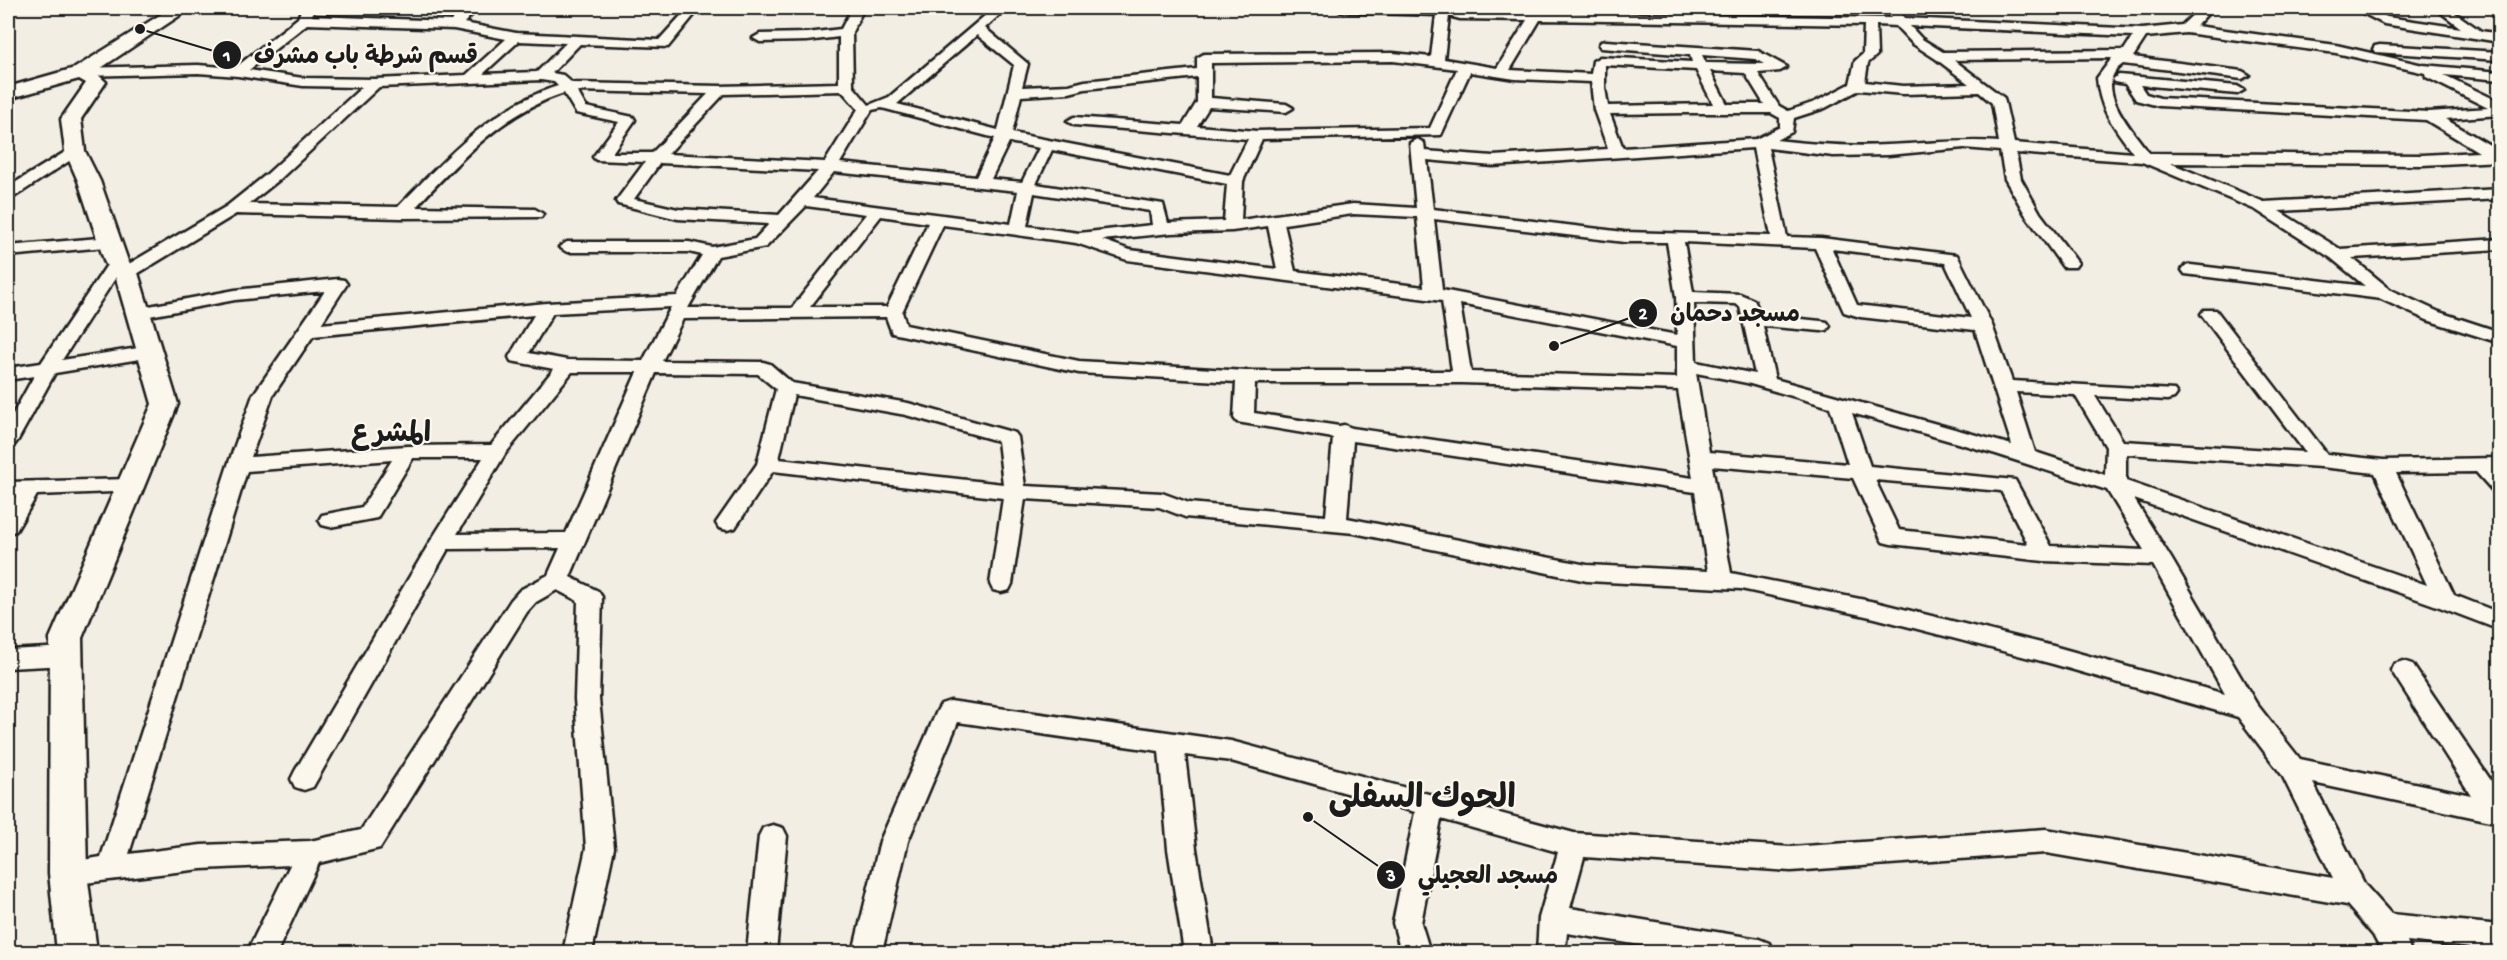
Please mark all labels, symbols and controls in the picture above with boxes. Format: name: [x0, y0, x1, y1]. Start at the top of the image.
callout: قسم شرطة باب مشرف: [212, 34, 490, 76]
text: قسم شرطة باب مشرف: [254, 42, 478, 73]
text: 1: [222, 47, 231, 68]
callout: مسجد دحمان: [1628, 292, 1812, 334]
text: مسجد دحمان: [1670, 302, 1800, 331]
text: 2: [1639, 305, 1648, 326]
district label: المشرع: [351, 419, 431, 452]
district label: الحوك السفلى: [1328, 781, 1516, 820]
callout: مسجد العجيلي: [1376, 854, 1570, 896]
text: مسجد العجيلي: [1418, 864, 1558, 896]
text: 3: [1385, 867, 1396, 888]

